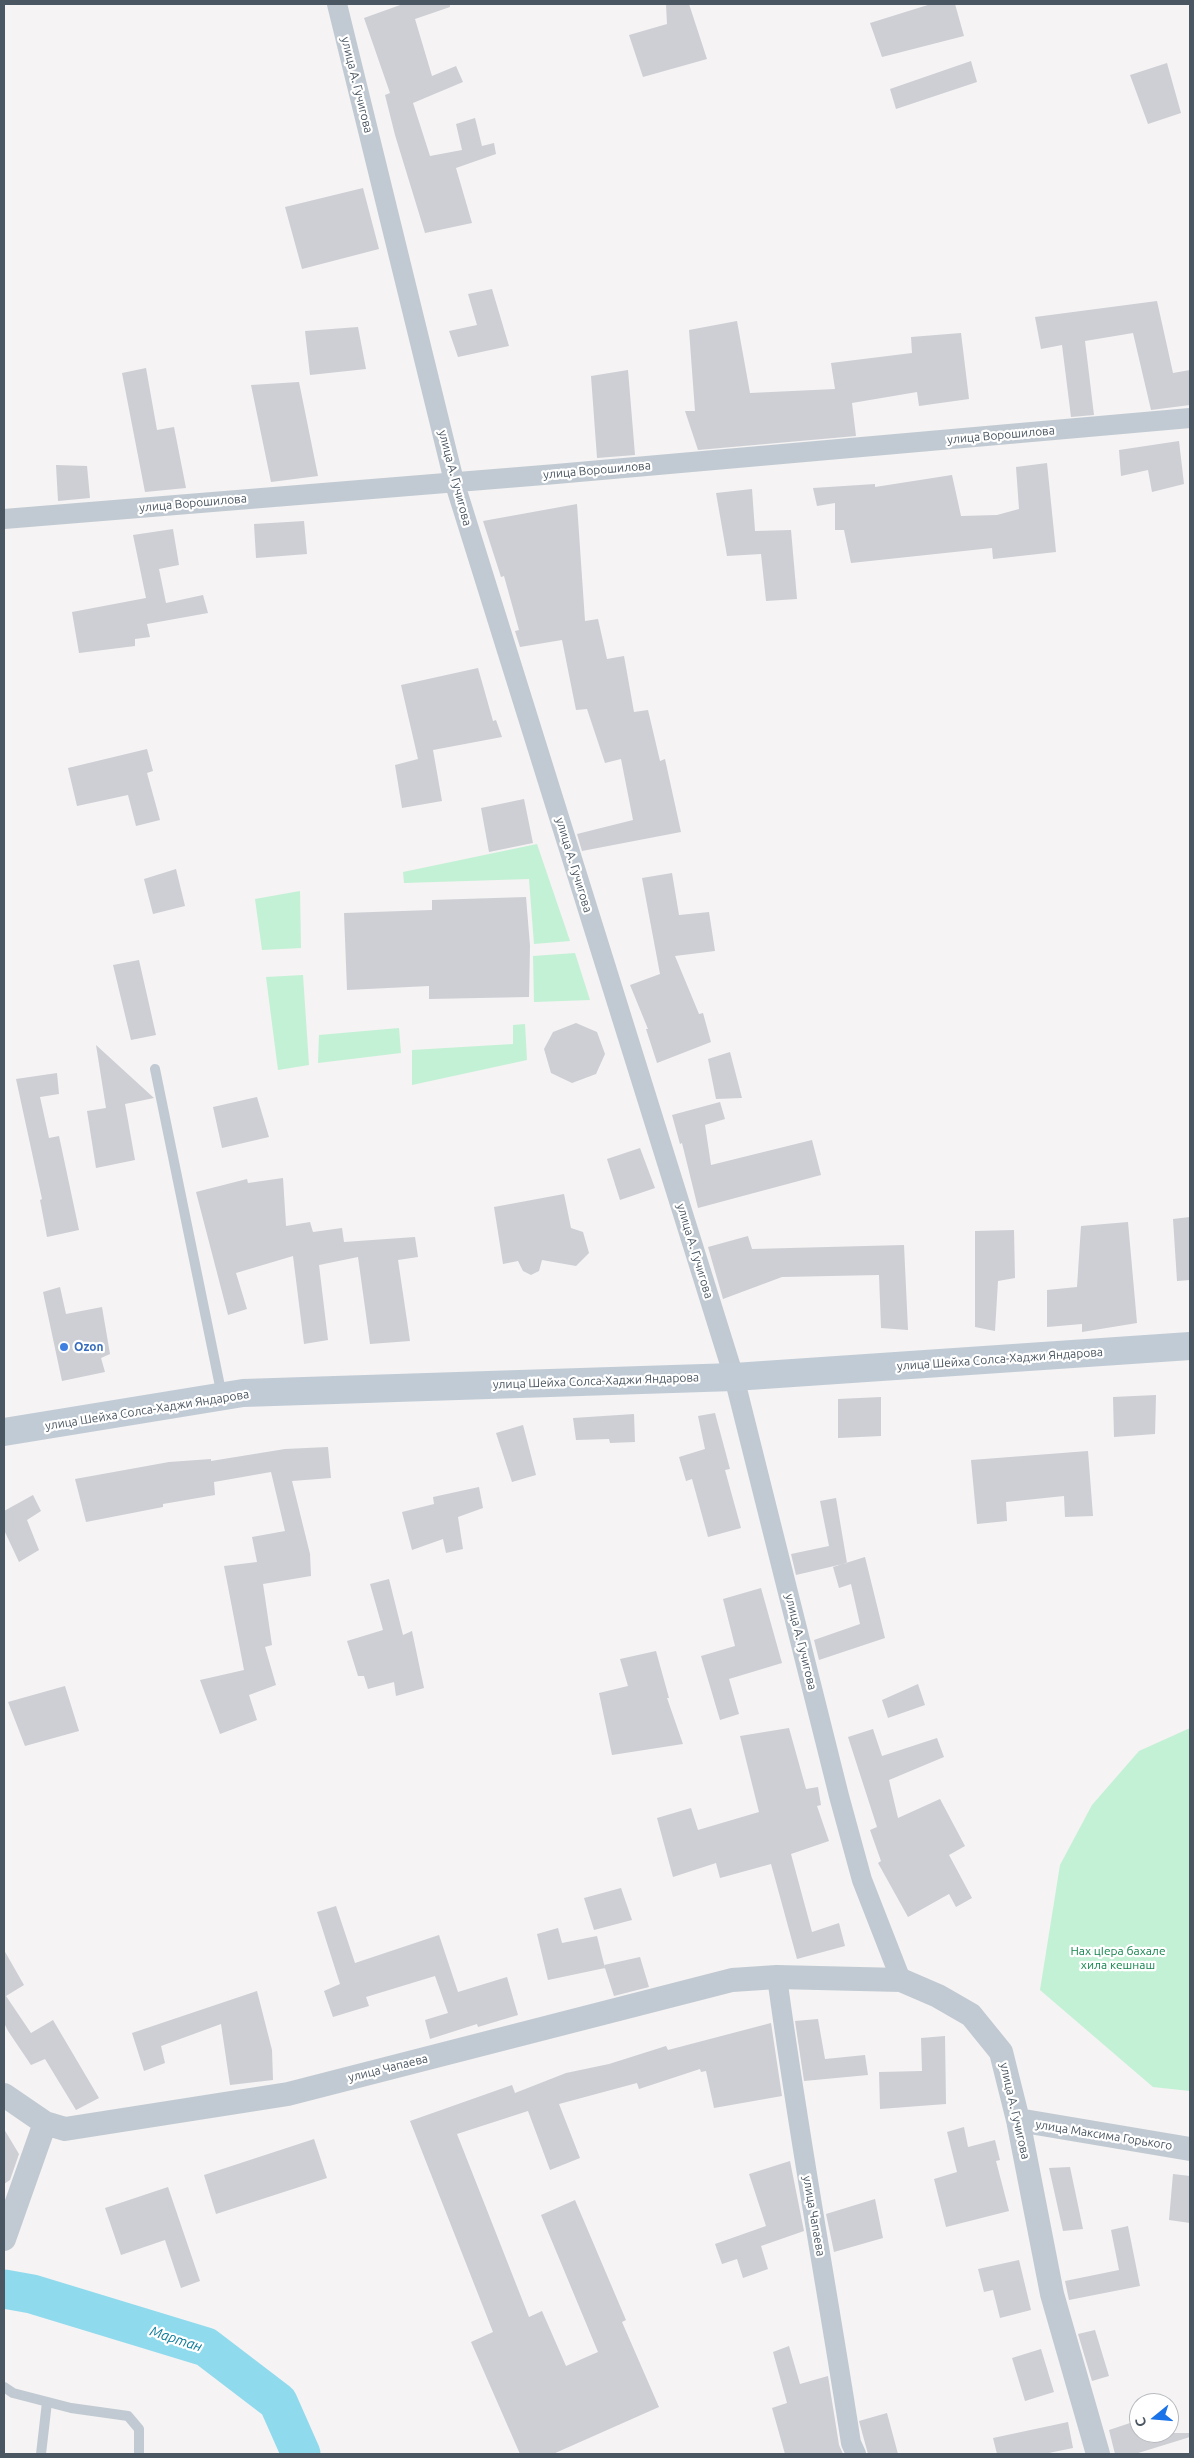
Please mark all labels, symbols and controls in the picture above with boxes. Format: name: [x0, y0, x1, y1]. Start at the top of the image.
street label: улица А. Гучигова: [338, 35, 376, 135]
street label: улица Ворошилова: [947, 423, 1055, 447]
street label: улица А. Гучигова: [435, 428, 475, 528]
street label: улица Ворошилова: [543, 458, 651, 482]
street label: улица Ворошилова: [139, 491, 247, 515]
street label: улица А. Гучигова: [553, 816, 595, 914]
street label: улица А. Гучигова: [674, 1202, 716, 1300]
place label: Ozon: [74, 1340, 103, 1354]
marker: Ozon: [58, 1341, 70, 1353]
street label: улица Шейха Солса-Хаджи Яндарова: [897, 1345, 1103, 1373]
street label: улица Шейха Солса-Хаджи Яндарова: [493, 1370, 699, 1392]
street label: улица Шейха Солса-Хаджи Яндарова: [44, 1387, 250, 1433]
street label: улица А. Гучигова: [782, 1592, 820, 1692]
park label: Нах цIера бахале хила кешнаш: [1070, 1944, 1166, 1972]
street label: улица Чапаева: [347, 2051, 429, 2085]
street label: улица А. Гучигова: [997, 2061, 1033, 2161]
street label: улица Максима Горького: [1035, 2117, 1173, 2153]
street label: улица Чапаева: [800, 2175, 828, 2257]
water label: Мартан: [148, 2323, 204, 2355]
north arrow: [1129, 2393, 1179, 2443]
text: С: [1132, 2415, 1150, 2429]

